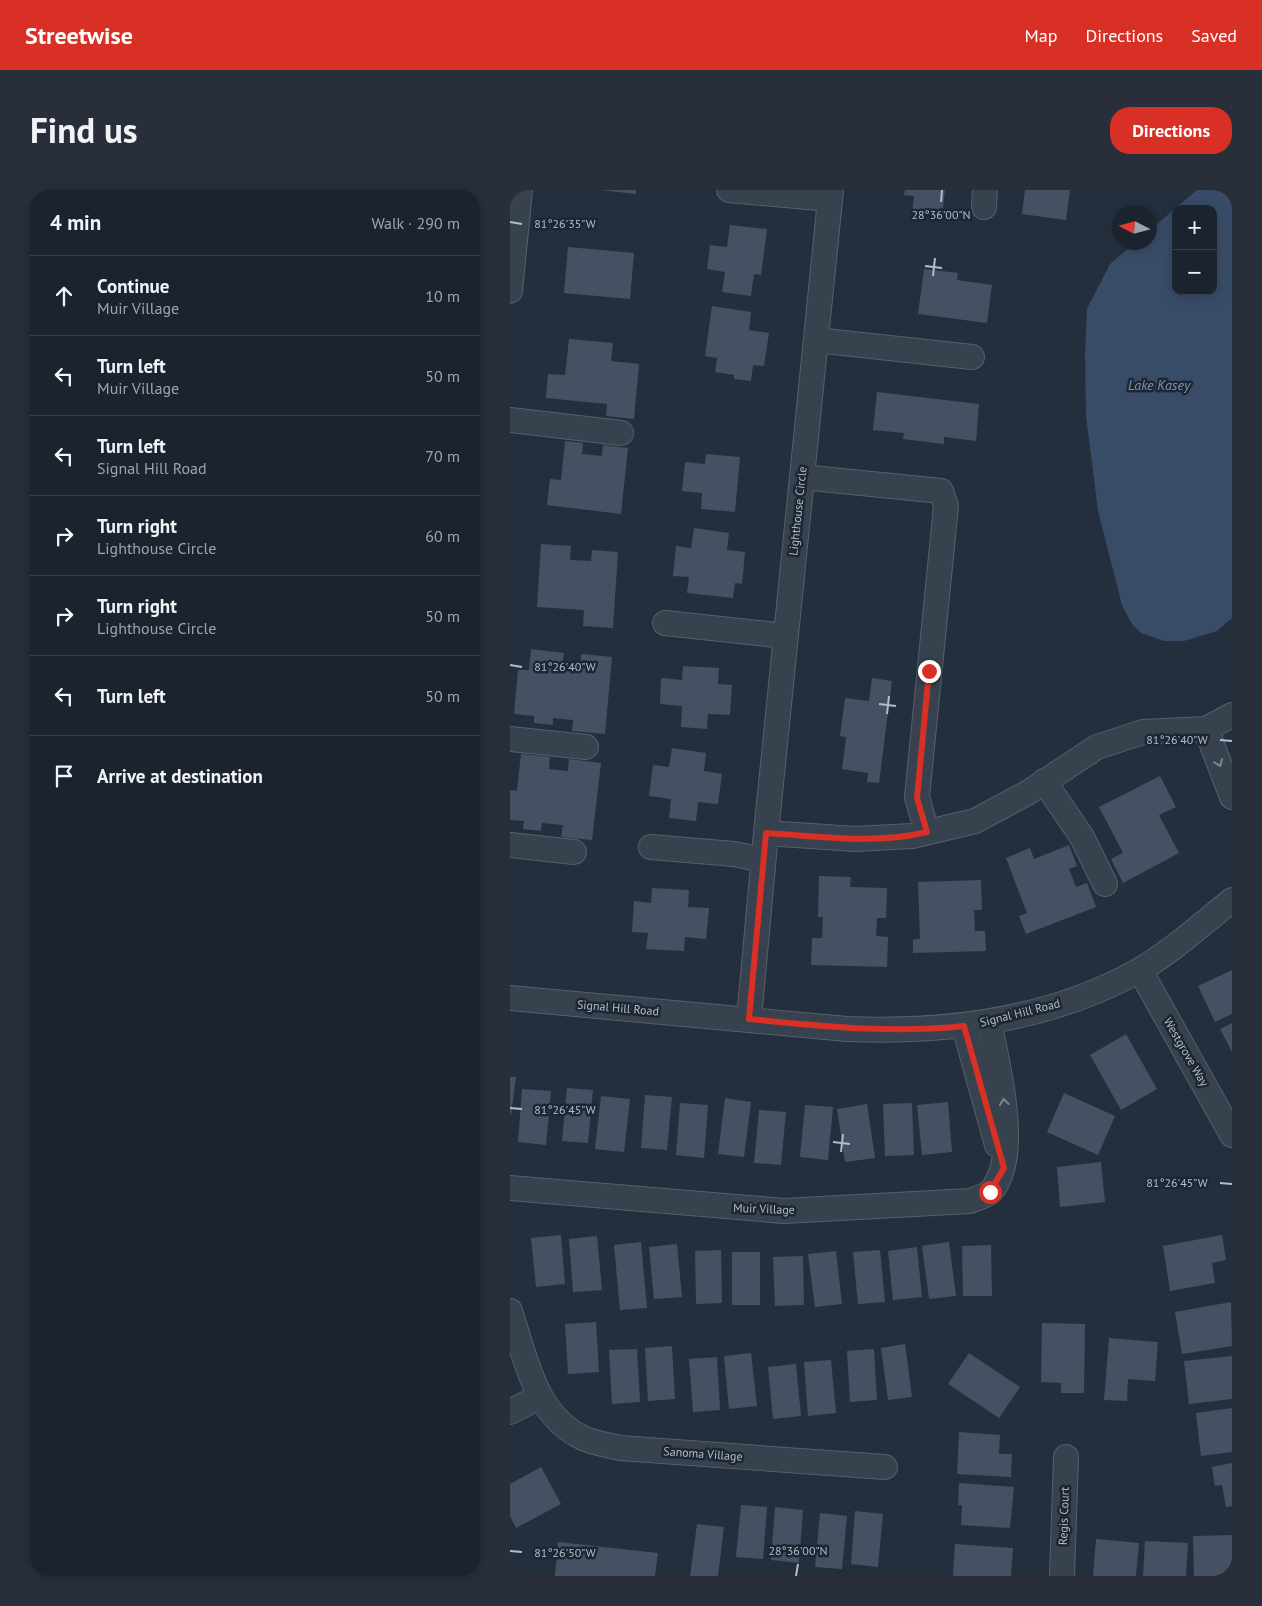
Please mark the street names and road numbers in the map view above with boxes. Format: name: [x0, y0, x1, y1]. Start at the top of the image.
street label: Lighthouse Circle: [785, 466, 810, 556]
street label: Signal Hill Road: [978, 995, 1062, 1030]
street label: Signal Hill Road: [576, 996, 660, 1019]
street label: Westgrove Way: [1161, 1015, 1212, 1089]
street label: Muir Village: [733, 1200, 795, 1217]
street label: Sanoma Village: [663, 1443, 743, 1464]
street label: Regis Court: [1055, 1487, 1072, 1545]

